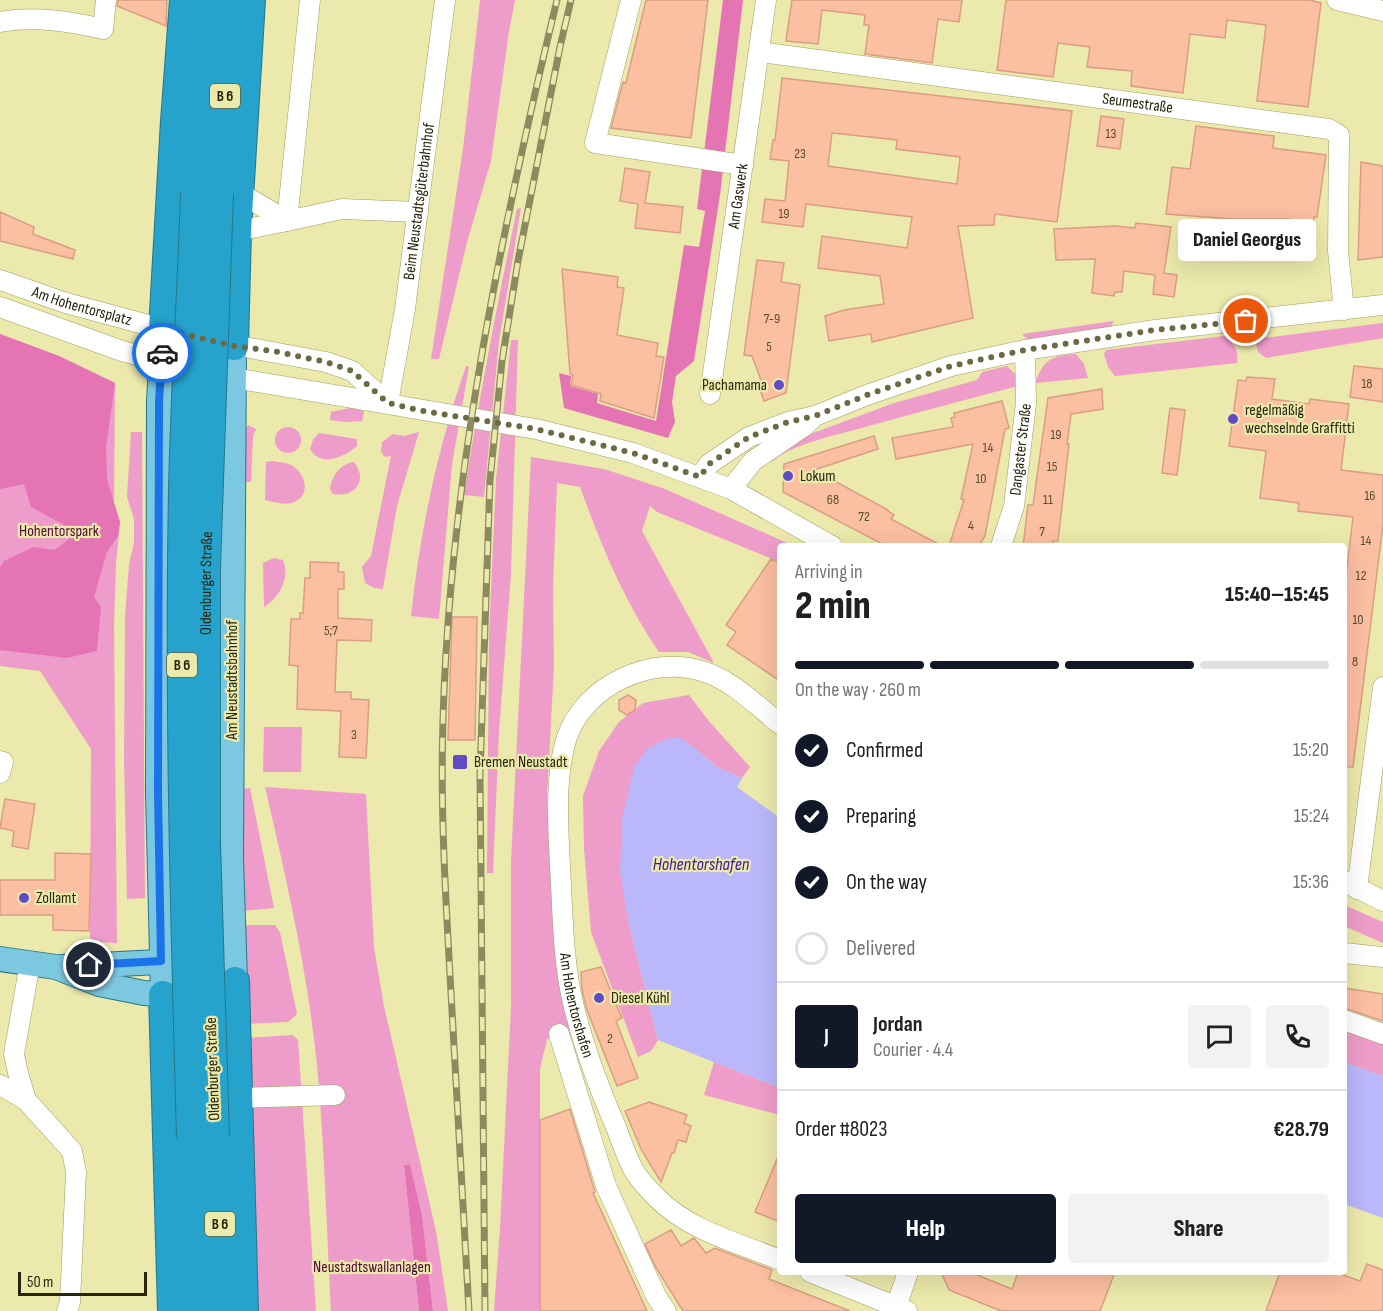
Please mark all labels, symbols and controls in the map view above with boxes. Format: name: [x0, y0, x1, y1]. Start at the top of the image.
road number: B 6: [210, 84, 240, 108]
street label: Seumestraße: [1101, 89, 1174, 117]
street label: Beim Neustadtsgüterbahnhof: [399, 121, 439, 281]
house number: 13: [1106, 125, 1117, 142]
house number: 23: [794, 145, 806, 162]
street label: Am Gaswerk: [724, 162, 752, 231]
house number: 19: [778, 205, 790, 222]
callout: Daniel Georgus: [1177, 219, 1315, 261]
text: Daniel Georgus: [1193, 228, 1301, 252]
street label: Am Hohentorsplatz: [28, 282, 134, 330]
pin: [1220, 295, 1271, 346]
icon: bag: [1229, 304, 1262, 337]
house number: 7-9: [764, 310, 780, 327]
courier: [132, 323, 192, 383]
icon: car: [146, 337, 179, 370]
house number: 5: [766, 338, 772, 355]
house number: 18: [1361, 375, 1373, 392]
place label: Pachamama: [702, 376, 767, 395]
marker: Pachamama: [772, 378, 786, 392]
place label: regelmäßig wechselnde Graffitti: [1245, 401, 1355, 438]
street label: Dangaster Straße: [1006, 402, 1035, 497]
marker: regelmäßig wechselnde Graffitti: [1226, 412, 1240, 426]
house number: 19: [1050, 426, 1062, 443]
house number: 14: [983, 439, 994, 456]
house number: 15: [1047, 458, 1058, 475]
place label: Lokum: [800, 467, 835, 486]
marker: Lokum: [781, 469, 795, 483]
house number: 10: [975, 470, 987, 487]
house number: 16: [1364, 487, 1376, 504]
house number: 68: [827, 491, 839, 508]
house number: 11: [1043, 491, 1053, 508]
house number: 72: [858, 508, 870, 525]
house number: 4: [968, 517, 974, 534]
park label: Hohentorspark: [19, 522, 99, 541]
house number: 7: [1039, 523, 1045, 540]
street label: Oldenburger Straße: [197, 531, 217, 635]
house number: 14: [1361, 532, 1372, 549]
text: Arriving in: [795, 560, 863, 584]
house number: 12: [1356, 567, 1367, 584]
text: 15:40–15:45: [1225, 581, 1329, 608]
text: 2 min: [795, 583, 871, 630]
house number: 10: [1352, 611, 1364, 628]
street label: Am Neustadtsbahnhof: [223, 620, 242, 741]
house number: 5;7: [324, 622, 338, 639]
road number: B 6: [167, 653, 197, 677]
house number: 8: [1352, 653, 1358, 670]
text: On the way · 260 m: [795, 678, 921, 702]
house number: 3: [351, 726, 357, 743]
icon: check: [795, 734, 828, 767]
text: Confirmed: [846, 737, 923, 764]
text: 15:20: [1293, 738, 1329, 762]
marker: Bremen Neustadt: [451, 753, 469, 771]
place label: Bremen Neustadt: [474, 753, 568, 772]
icon: check: [795, 800, 828, 833]
text: Preparing: [846, 803, 916, 830]
text: 15:24: [1294, 804, 1329, 828]
water label: Hohentorshafen: [653, 854, 750, 875]
icon: check: [795, 866, 828, 899]
text: On the way: [846, 869, 927, 896]
text: 15:36: [1293, 870, 1329, 894]
place label: Zollamt: [36, 889, 76, 908]
marker: Zollamt: [17, 891, 31, 905]
text: Delivered: [846, 935, 915, 962]
pin: [63, 939, 114, 990]
icon: home: [72, 948, 105, 981]
street label: Am Hohentorshafen: [556, 951, 598, 1060]
place label: Diesel Kühl: [611, 989, 670, 1008]
marker: Diesel Kühl: [592, 991, 606, 1005]
button: chat: [1188, 1005, 1251, 1068]
button: phone: [1266, 1005, 1329, 1068]
text: Jordan: [873, 1011, 922, 1038]
street label: Oldenburger Straße: [202, 1017, 224, 1121]
text: J: [824, 1023, 829, 1050]
house number: 2: [607, 1030, 613, 1047]
text: Courier · 4.4: [873, 1038, 953, 1062]
text: Order #8023: [795, 1116, 887, 1143]
text: €28.79: [1273, 1116, 1329, 1143]
button: Help: [795, 1194, 1056, 1263]
button: Share: [1068, 1194, 1329, 1263]
road number: B 6: [205, 1212, 235, 1236]
park label: Neustadtswallanlagen: [313, 1258, 431, 1277]
scale bar: [18, 1269, 147, 1296]
text: 50 m: [27, 1273, 53, 1292]

